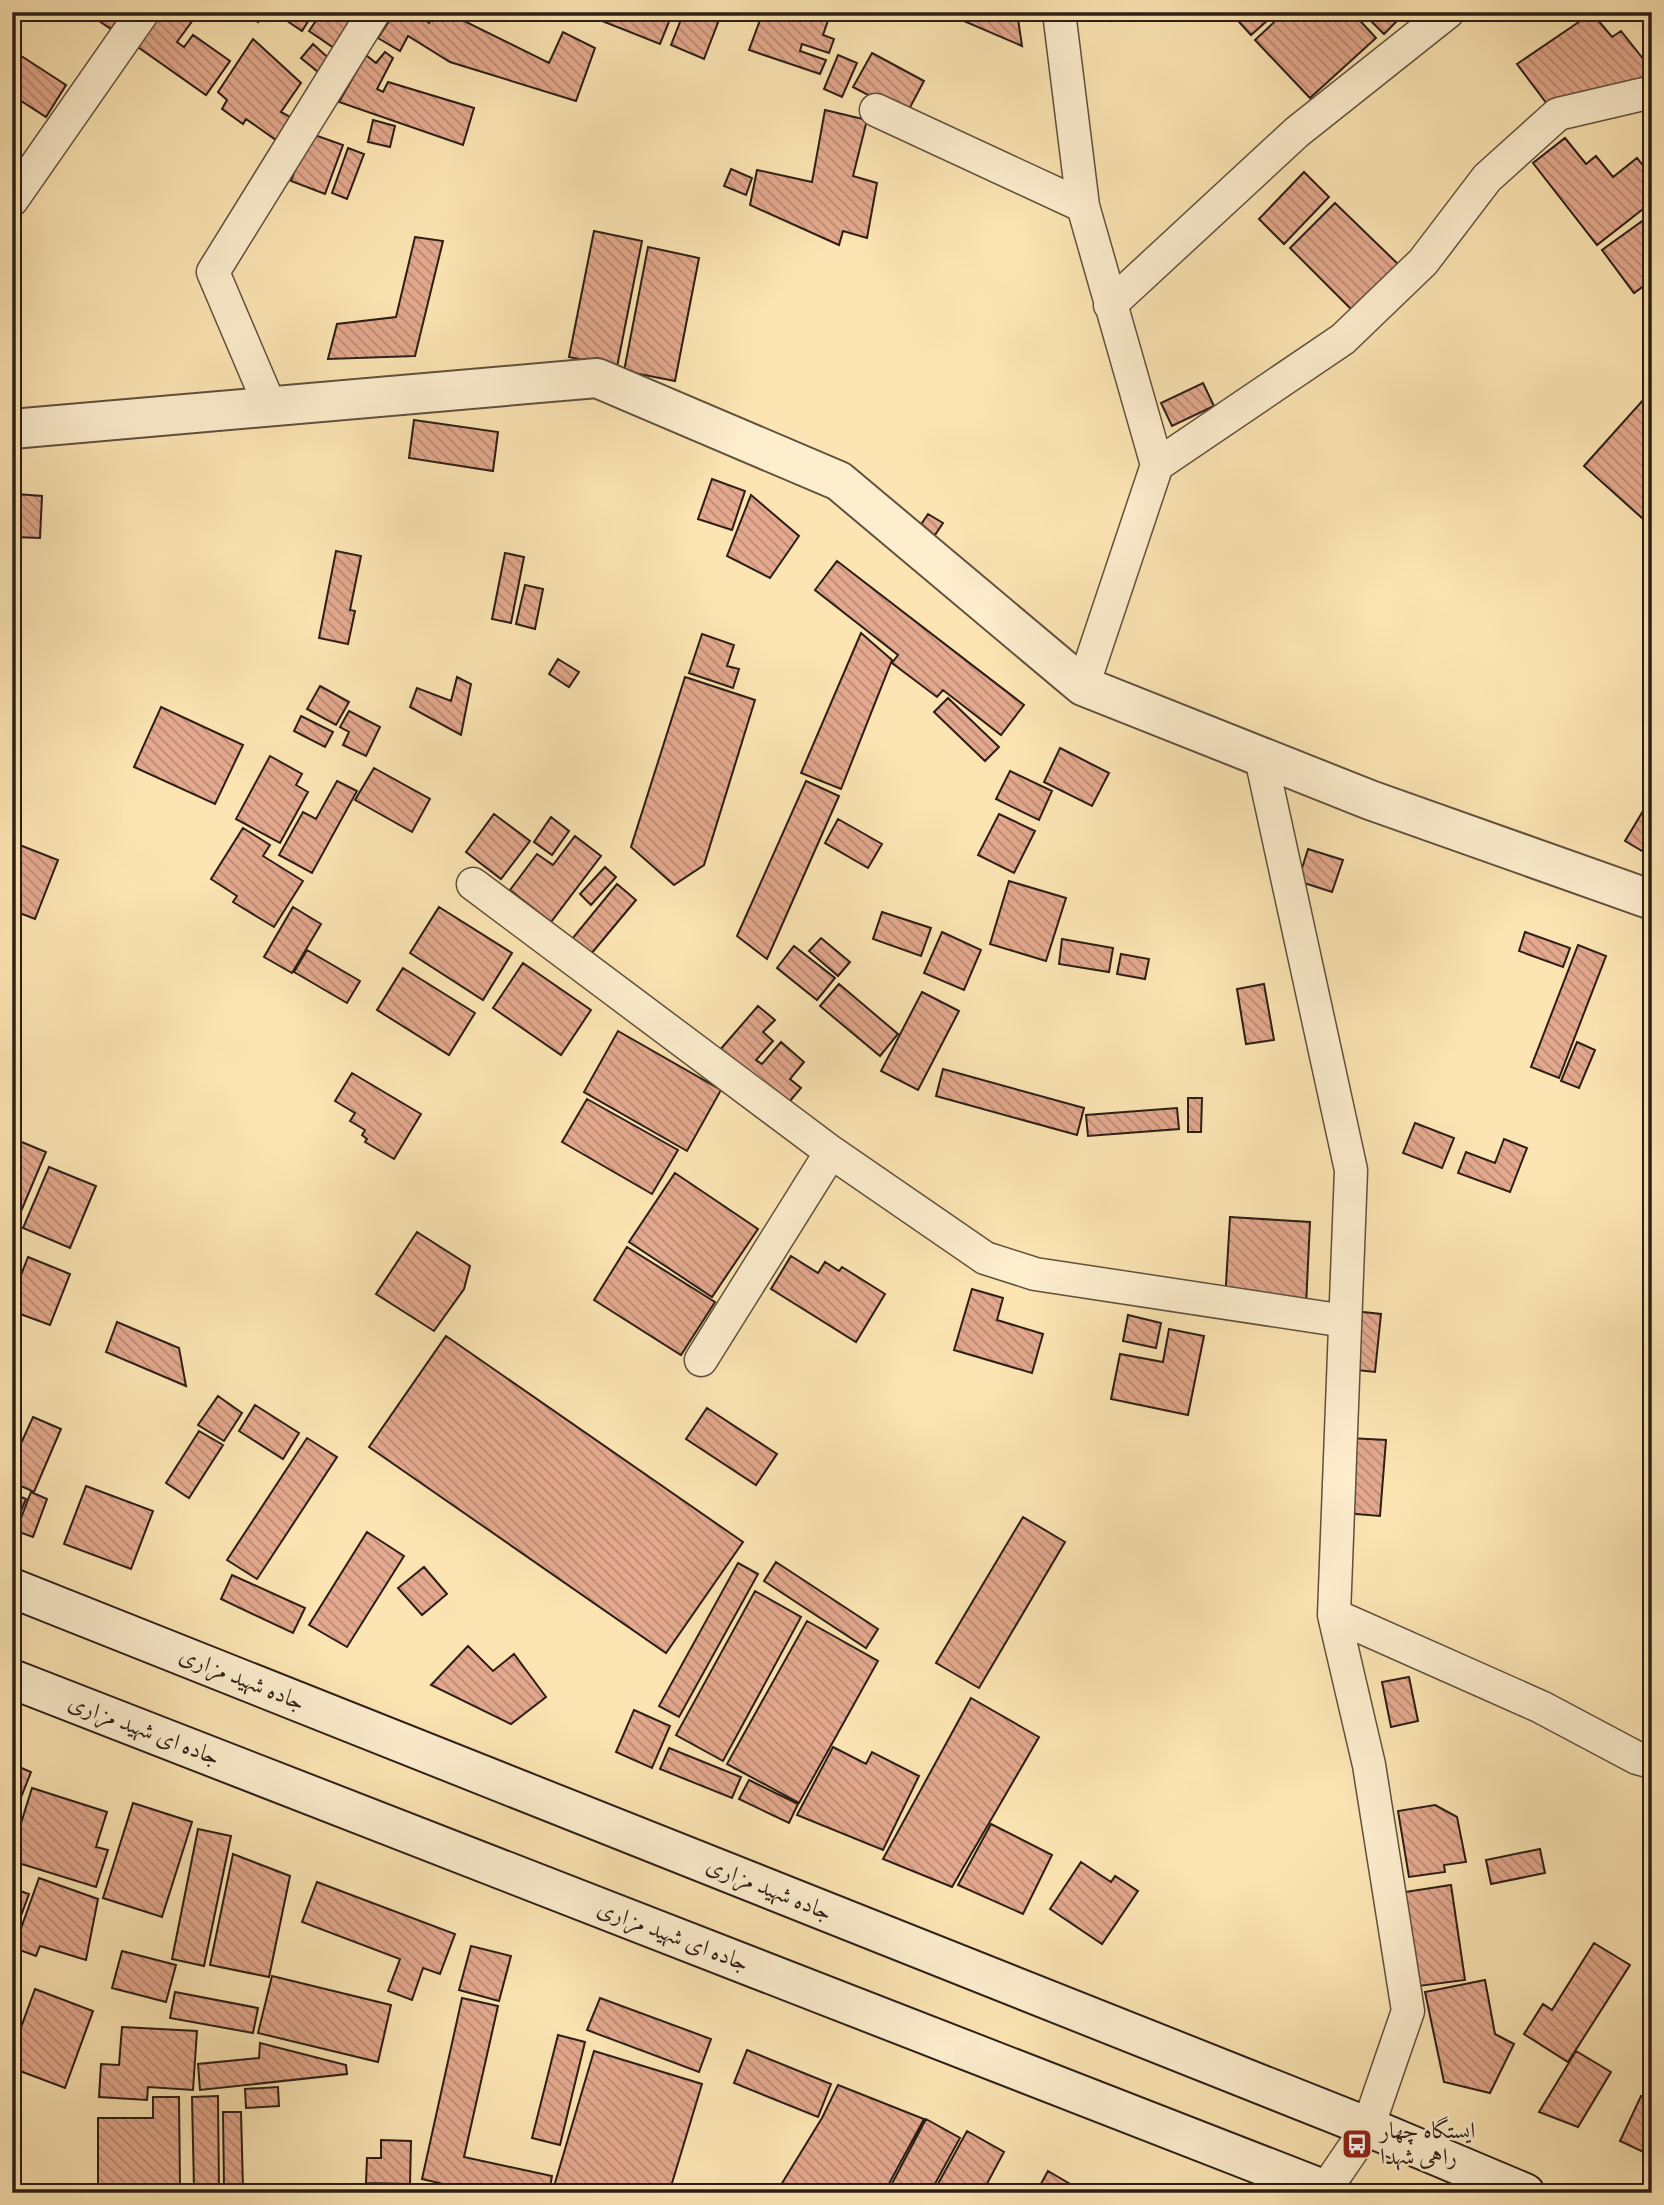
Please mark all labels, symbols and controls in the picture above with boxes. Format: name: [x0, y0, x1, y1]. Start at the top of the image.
street label: جاده شهید مزاری: [175, 1641, 309, 1718]
street label: جاده ای شهید مزاری: [64, 1688, 224, 1773]
street label: جاده شهید مزاری: [702, 1851, 836, 1928]
street label: جاده ای شهید مزاری: [593, 1894, 753, 1979]
place label: ایستگاه چهار راهی شهدا: [1378, 2116, 1475, 2171]
bus stop icon: ایستگاه چهار راهی شهدا: [1340, 2127, 1374, 2161]

